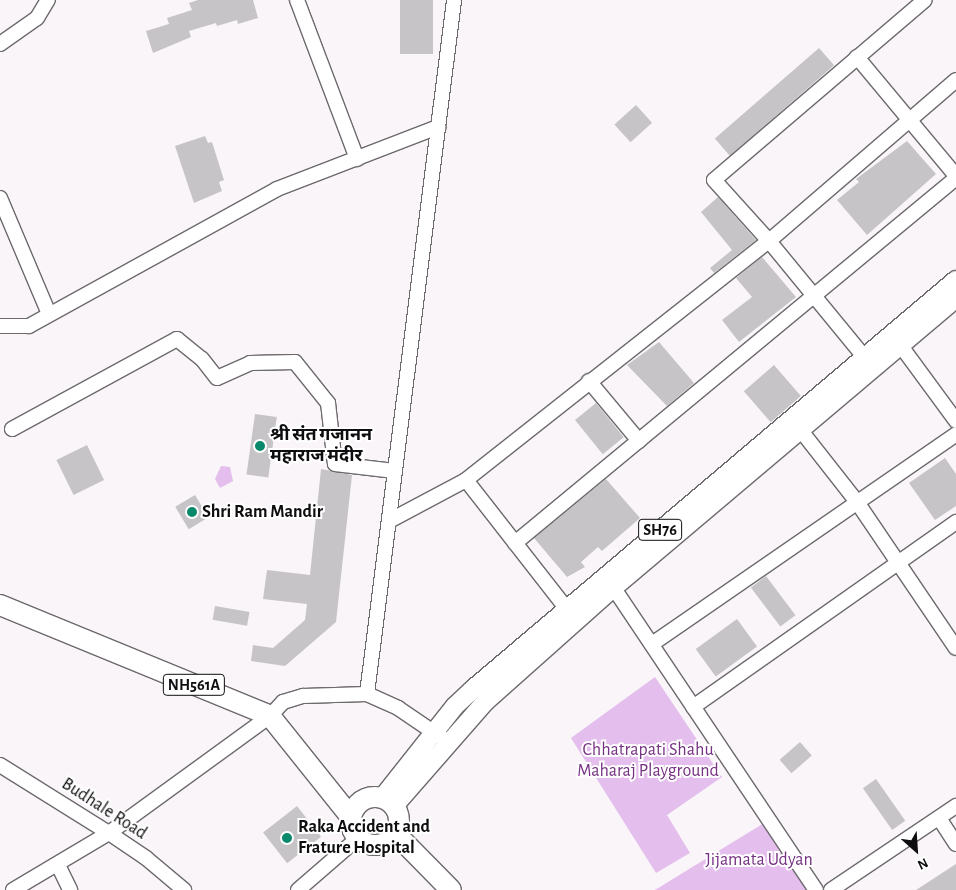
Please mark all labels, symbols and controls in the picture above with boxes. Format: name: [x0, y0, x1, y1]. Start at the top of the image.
place label: श्री संंत गजानन महाराज मंदीर: [270, 425, 372, 468]
marker: श्री संंत गजानन महाराज मंदीर: [254, 440, 266, 452]
place label: Shri Ram Mandir: [202, 501, 323, 523]
marker: Shri Ram Mandir: [186, 506, 198, 518]
road number: SH76: [638, 516, 682, 544]
road number: NH561A: [163, 672, 225, 698]
park label: Chhatrapati Shahu Maharaj Playground: [577, 740, 719, 782]
street label: Budhale Road: [57, 773, 151, 845]
place label: Raka Accident and Frature Hospital: [298, 817, 430, 860]
north arrow: [891, 825, 941, 875]
marker: Raka Accident and Frature Hospital: [280, 831, 294, 845]
park label: Jijamata Udyan: [705, 849, 813, 871]
text: N: [915, 855, 930, 872]

